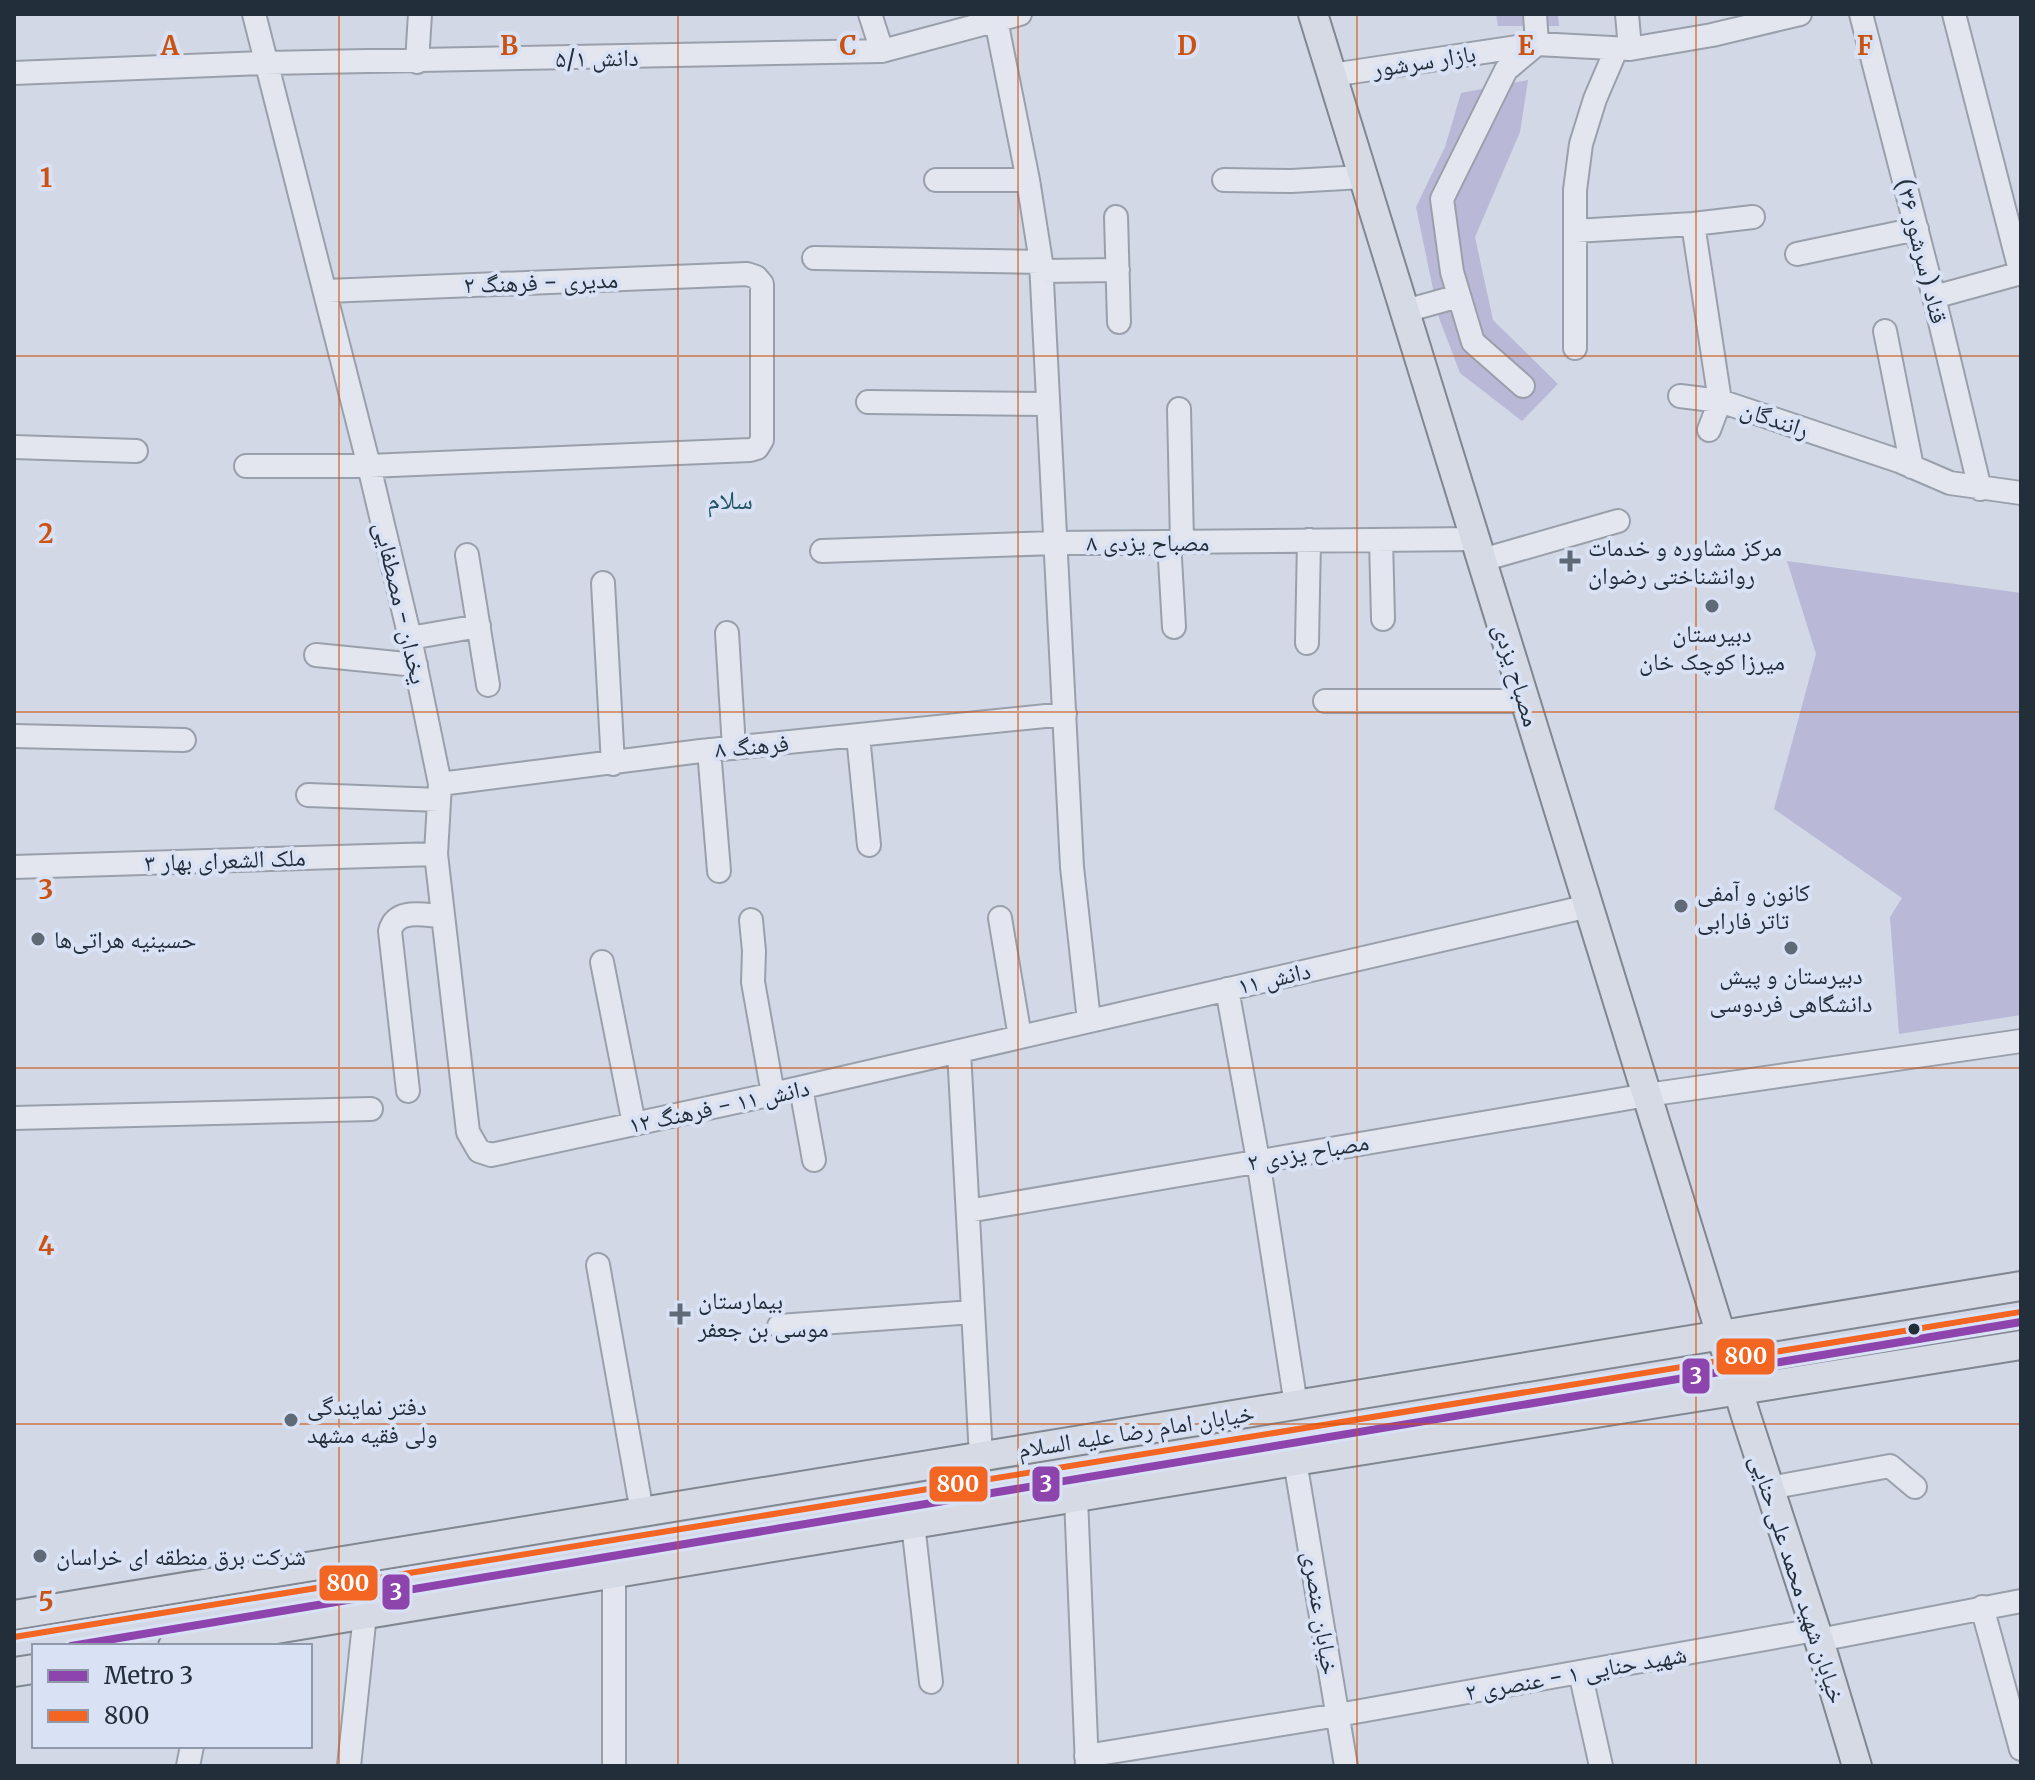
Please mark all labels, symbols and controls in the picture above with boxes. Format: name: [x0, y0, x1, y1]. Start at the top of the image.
text: A: [160, 29, 180, 62]
text: B: [500, 29, 518, 62]
text: C: [839, 29, 857, 62]
text: D: [1177, 29, 1197, 62]
text: E: [1518, 29, 1535, 62]
text: F: [1857, 29, 1873, 62]
street label: بازار سرشور: [1369, 38, 1478, 85]
street label: دانش ۵/۱: [555, 42, 639, 74]
text: 1: [40, 161, 52, 194]
street label: قناد (سرشور ۳۶): [1889, 175, 1955, 327]
street label: مدیری - فرهنگ ۲: [463, 264, 619, 300]
street label: رانندگان: [1737, 393, 1813, 445]
district label: سلام: [707, 483, 753, 518]
text: 2: [38, 517, 54, 550]
street label: یخدان - مصطفایی: [367, 519, 435, 687]
street label: مصباح یزدی ۸: [1087, 527, 1209, 558]
place label: مرکز مشاوره و خدمات روانشناختی رضوان: [1588, 532, 1782, 591]
marker: مرکز مشاوره و خدمات روانشناختی رضوان: [1559, 550, 1581, 572]
marker: دبیرستان میرزا کوچک خان: [1703, 597, 1721, 615]
place label: دبیرستان میرزا کوچک خان: [1639, 618, 1785, 677]
street label: مصباح یزدی: [1487, 620, 1547, 730]
street label: فرهنگ ۸: [714, 727, 790, 765]
street label: ملک الشعرای بهار ۳: [144, 842, 306, 878]
text: 3: [39, 873, 53, 906]
place label: کانون و آمفی تاتر فارابی: [1697, 877, 1810, 936]
marker: کانون و آمفی تاتر فارابی: [1672, 897, 1690, 915]
place label: حسینیه هراتی‌ها: [54, 924, 197, 955]
marker: حسینیه هراتی‌ها: [29, 930, 47, 948]
marker: دبیرستان و پیش دانشگاهی فردوسی: [1782, 939, 1800, 957]
street label: دانش ۱۱: [1234, 955, 1314, 1001]
place label: دبیرستان و پیش دانشگاهی فردوسی: [1710, 960, 1872, 1019]
street label: دانش ۱۱ - فرهنگ ۱۲: [626, 1072, 812, 1140]
street label: مصباح یزدی ۲: [1245, 1126, 1371, 1178]
text: 4: [38, 1229, 55, 1262]
place label: بیمارستان موسی بن جعفر: [697, 1285, 829, 1344]
marker: بیمارستان موسی بن جعفر: [669, 1303, 691, 1325]
unlabelled marker: [1906, 1321, 1922, 1337]
line badge: 800: [1715, 1337, 1776, 1376]
text: 800: [1725, 1342, 1767, 1370]
line badge: 3: [1681, 1357, 1711, 1395]
text: 3: [1690, 1362, 1702, 1390]
place label: دفتر نمایندگی ولی فقیه مشهد: [307, 1391, 437, 1450]
street label: خیابان امام رضا علیه السلام: [1016, 1397, 1256, 1466]
marker: دفتر نمایندگی ولی فقیه مشهد: [282, 1411, 300, 1429]
street label: خیابان شهید محمد علی حنایی: [1743, 1450, 1853, 1708]
line badge: 800: [928, 1465, 989, 1503]
line badge: 3: [1031, 1465, 1061, 1503]
text: 800: [937, 1470, 979, 1498]
text: 3: [1040, 1470, 1052, 1498]
place label: شرکت برق منطقه ای خراسان: [56, 1541, 306, 1572]
marker: شرکت برق منطقه ای خراسان: [31, 1547, 49, 1565]
street label: خیابان عنصری: [1296, 1549, 1346, 1677]
line badge: 800: [318, 1564, 379, 1602]
text: 800: [327, 1569, 369, 1597]
line badge: 3: [381, 1573, 411, 1611]
text: 3: [390, 1578, 402, 1606]
text: 5: [38, 1585, 54, 1618]
street label: شهید حنایی ۱ - عنصری ۲: [1463, 1638, 1689, 1708]
legend: [32, 1644, 312, 1748]
text: Metro 3: [104, 1660, 193, 1691]
text: 800: [104, 1700, 149, 1731]

